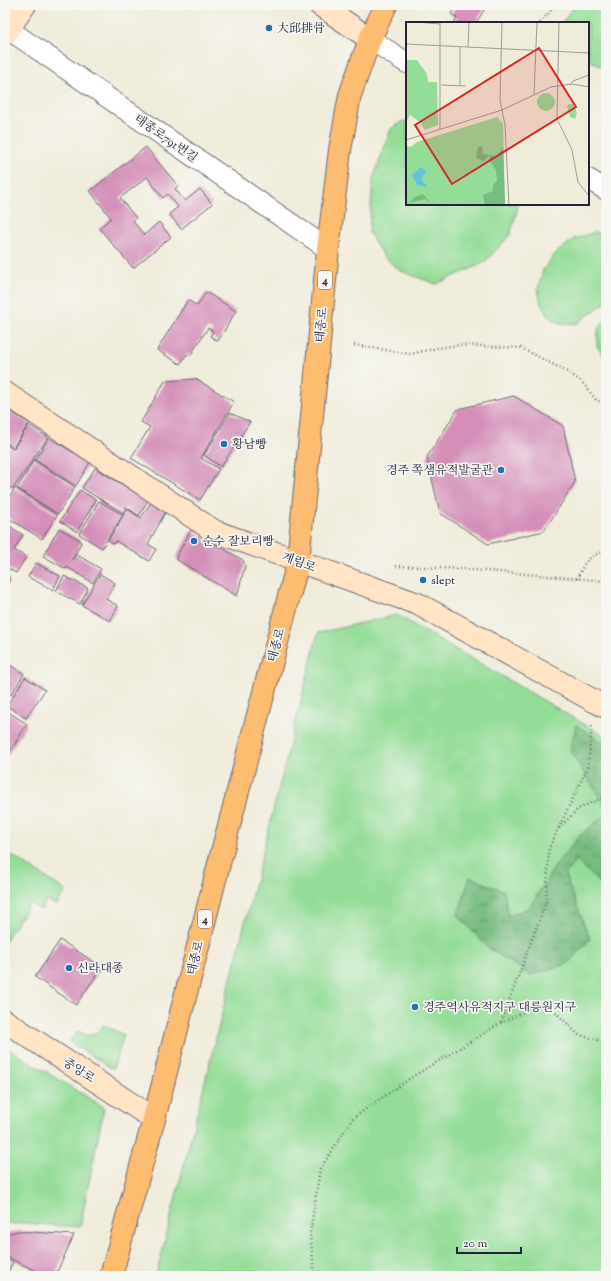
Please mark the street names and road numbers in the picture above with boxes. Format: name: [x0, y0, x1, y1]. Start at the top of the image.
street label: 태종로791번길: [130, 110, 201, 167]
road number: 4: [318, 271, 332, 289]
street label: 태종로: [312, 307, 333, 343]
street label: 계림로: [279, 549, 318, 577]
street label: 태종로: [264, 626, 290, 664]
road number: 4: [198, 910, 212, 928]
street label: 태종로: [183, 939, 209, 977]
street label: 중앙로: [59, 1054, 98, 1088]

